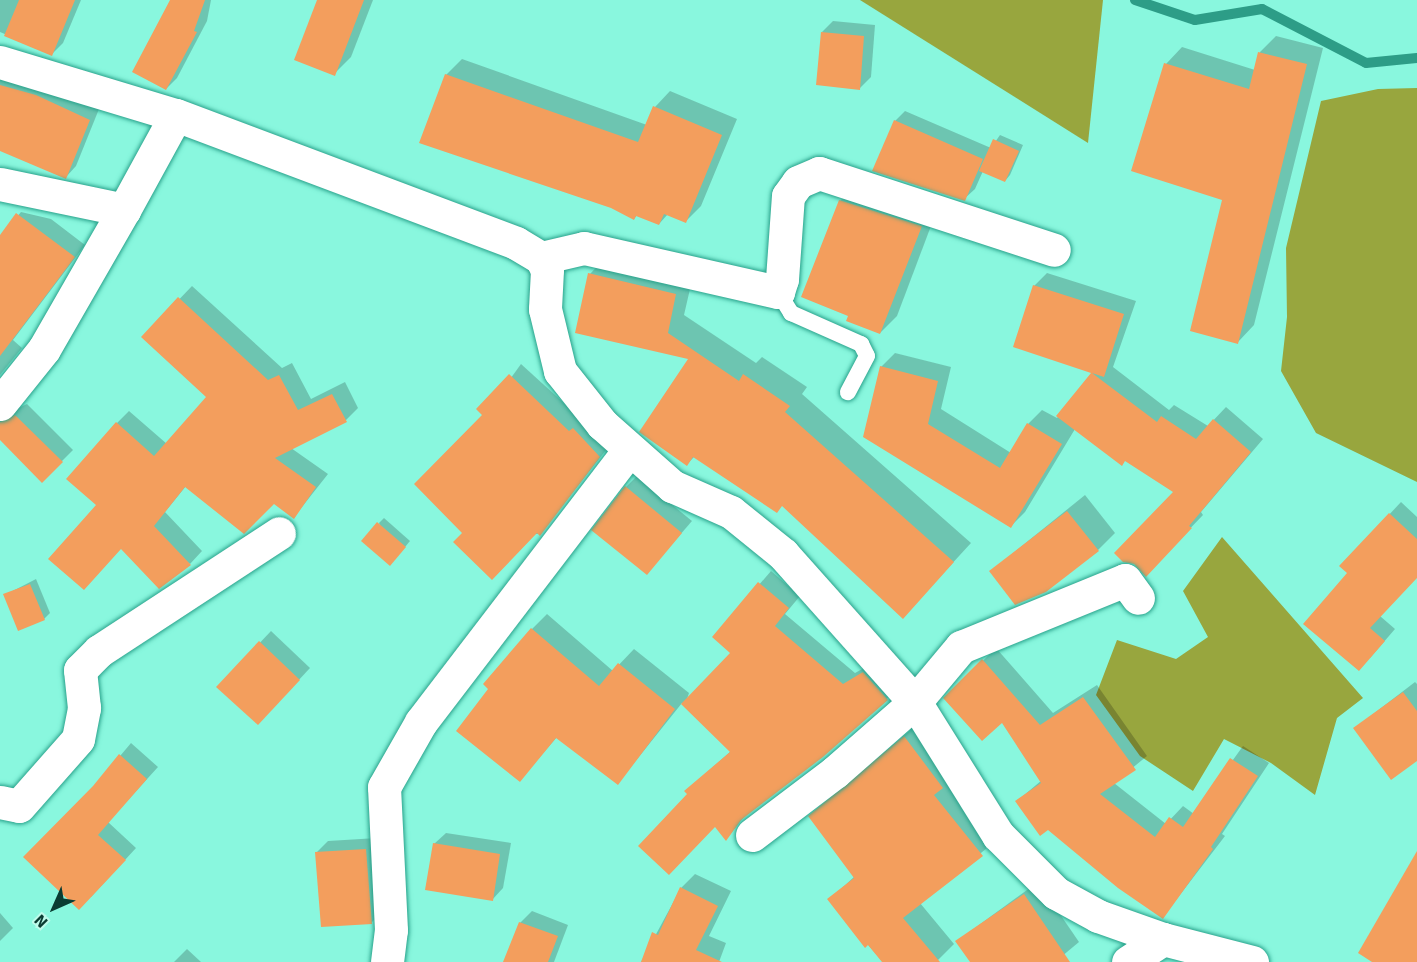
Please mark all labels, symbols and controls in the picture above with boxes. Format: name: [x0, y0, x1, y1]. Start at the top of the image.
north arrow: [24, 878, 84, 938]
text: N: [30, 910, 52, 932]

